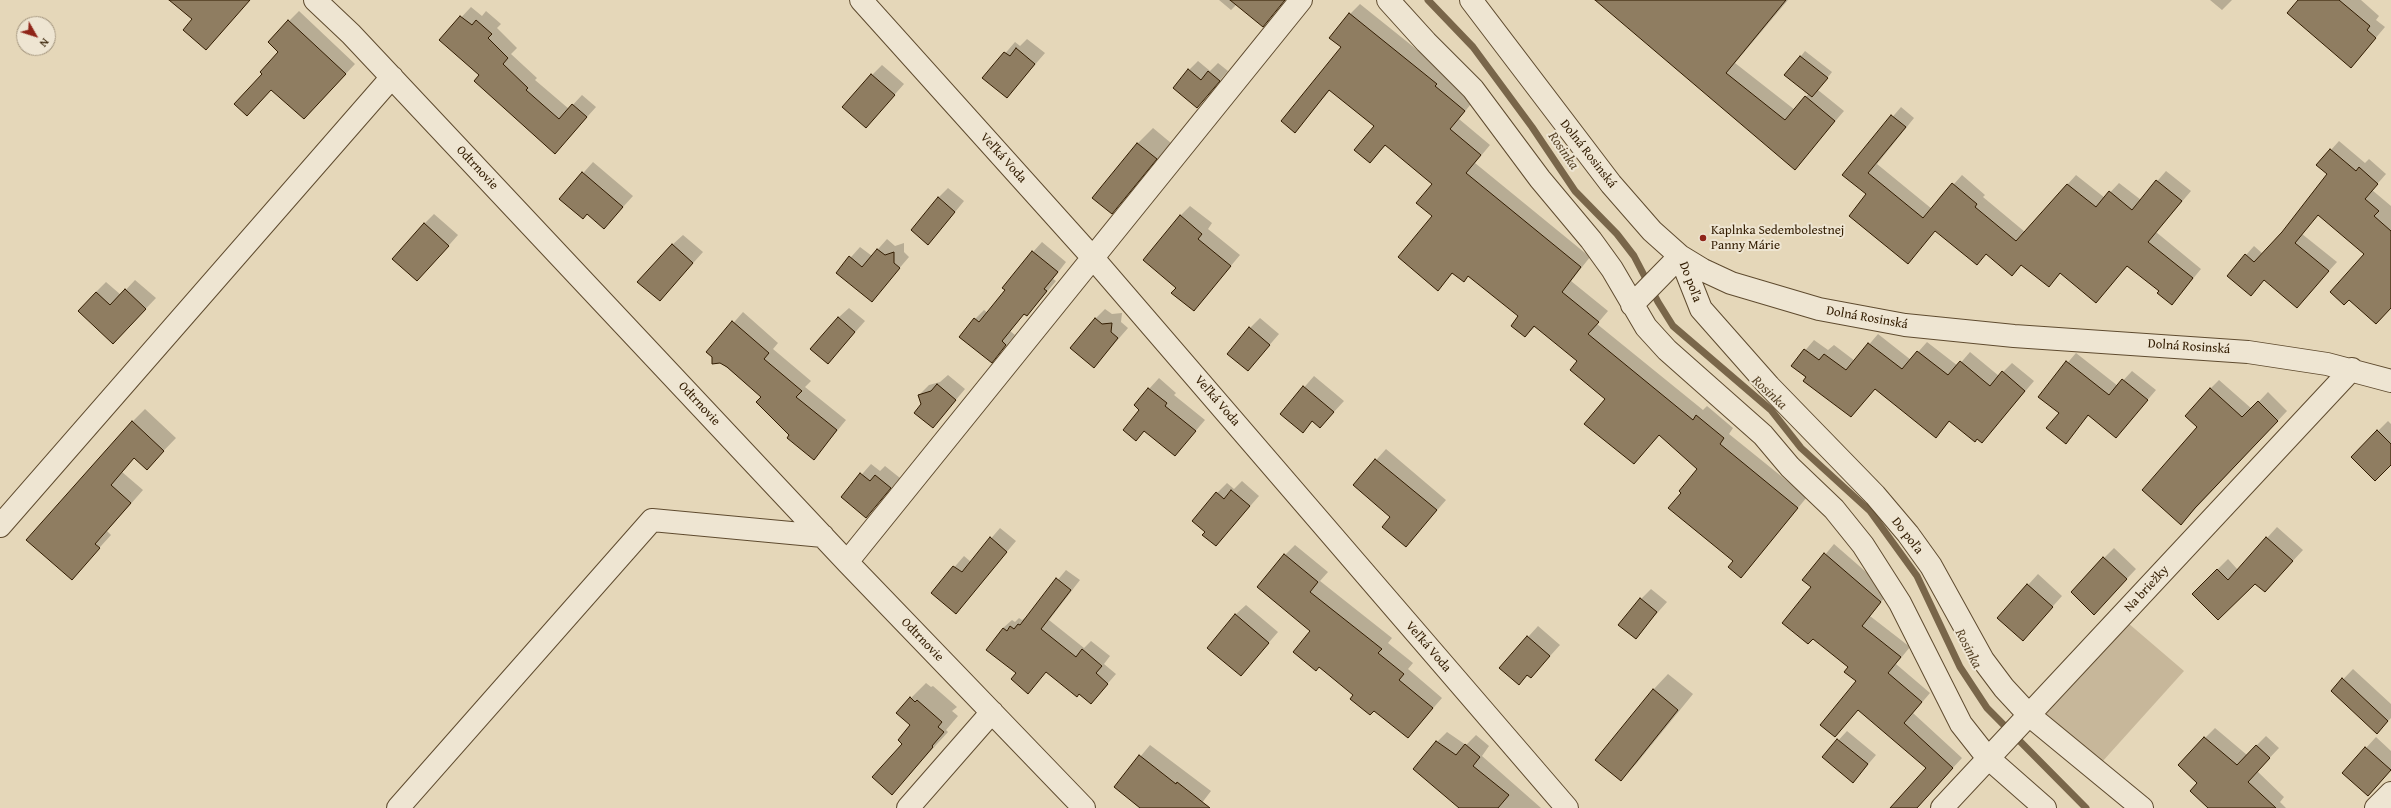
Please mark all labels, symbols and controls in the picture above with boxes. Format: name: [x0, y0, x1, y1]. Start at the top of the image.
north arrow: [16, 16, 56, 56]
text: N: [36, 35, 53, 51]
street label: Dolná Rosinská: [1556, 117, 1620, 191]
water label: Rosinka: [1544, 129, 1582, 173]
street label: Veľká Voda: [976, 130, 1030, 186]
street label: Odtrnovie: [453, 143, 501, 193]
place label: Kaplnka Sedembolestnej Panny Márie: [1711, 223, 1844, 254]
marker: Kaplnka Sedembolestnej Panny Márie: [1698, 233, 1708, 243]
street label: Do poľa: [1675, 259, 1705, 305]
street label: Dolná Rosinská: [1825, 303, 1909, 333]
street label: Dolná Rosinská: [2147, 336, 2231, 358]
street label: Veľká Voda: [1191, 373, 1243, 429]
water label: Rosinka: [1748, 373, 1790, 413]
street label: Odtrnovie: [675, 379, 723, 429]
street label: Do poľa: [1888, 515, 1926, 557]
street label: Na briežky: [2121, 562, 2173, 616]
street label: Odtrnovie: [897, 615, 947, 665]
street label: Veľká Voda: [1402, 619, 1454, 675]
water label: Rosinka: [1951, 626, 1985, 672]

